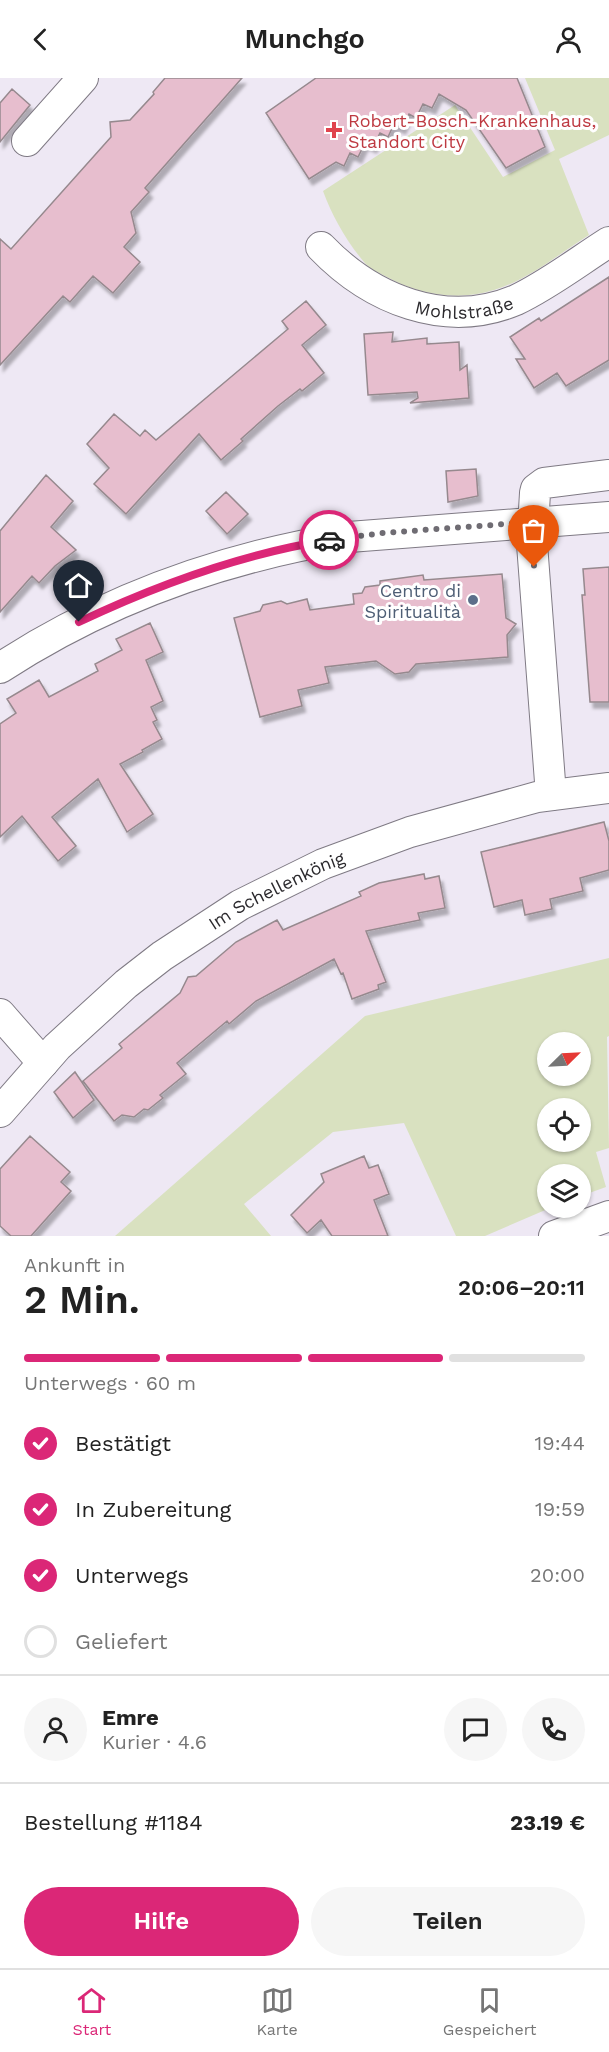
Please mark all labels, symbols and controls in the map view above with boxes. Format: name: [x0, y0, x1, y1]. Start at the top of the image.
icon: back: [24, 23, 57, 56]
text: Munchgo: [244, 23, 365, 55]
icon: person: [552, 23, 585, 56]
place label: Robert-Bosch-Krankenhaus, Standort City: [348, 110, 596, 152]
marker: Robert-Bosch-Krankenhaus, Standort City: [325, 121, 343, 139]
street label: Mohlstraße: [413, 292, 516, 322]
pin: [508, 505, 559, 567]
courier: [299, 510, 359, 570]
icon: bag: [517, 514, 550, 547]
icon: car: [313, 524, 346, 557]
pin: [53, 560, 104, 622]
icon: home: [62, 569, 95, 602]
place label: Centro di Spiritualità: [364, 580, 461, 622]
marker: Centro di Spiritualità: [466, 593, 480, 607]
street label: Im Schellenkönig: [204, 846, 348, 933]
north arrow: [537, 1032, 591, 1086]
map controls: [537, 1032, 591, 1218]
button: locate: [537, 1098, 591, 1152]
button: layers: [537, 1164, 591, 1218]
text: Ankunft in: [24, 1253, 125, 1277]
text: 20:06–20:11: [458, 1275, 585, 1300]
text: 2 Min.: [24, 1277, 140, 1322]
text: Unterwegs · 60 m: [24, 1371, 196, 1395]
icon: check: [24, 1427, 57, 1460]
text: Bestätigt: [75, 1431, 171, 1456]
text: 19:44: [535, 1431, 585, 1455]
icon: check: [24, 1493, 57, 1526]
text: In Zubereitung: [75, 1497, 231, 1522]
text: 19:59: [535, 1497, 585, 1521]
icon: check: [24, 1559, 57, 1592]
text: Unterwegs: [75, 1563, 189, 1588]
text: 20:00: [530, 1563, 585, 1587]
text: Geliefert: [75, 1629, 167, 1654]
button: person: [24, 1698, 87, 1761]
button: chat: [444, 1698, 507, 1761]
button: phone: [522, 1698, 585, 1761]
text: Emre: [102, 1705, 159, 1730]
text: Kurier · 4.6: [102, 1730, 207, 1754]
text: Bestellung #1184: [24, 1810, 203, 1835]
text: 23.19 €: [510, 1810, 585, 1835]
button: Hilfe: [24, 1887, 299, 1956]
button: Teilen: [311, 1887, 585, 1956]
tab: Start: [73, 1984, 111, 2039]
tab: Karte: [256, 1984, 298, 2039]
tab: Gespeichert: [443, 1984, 536, 2039]

